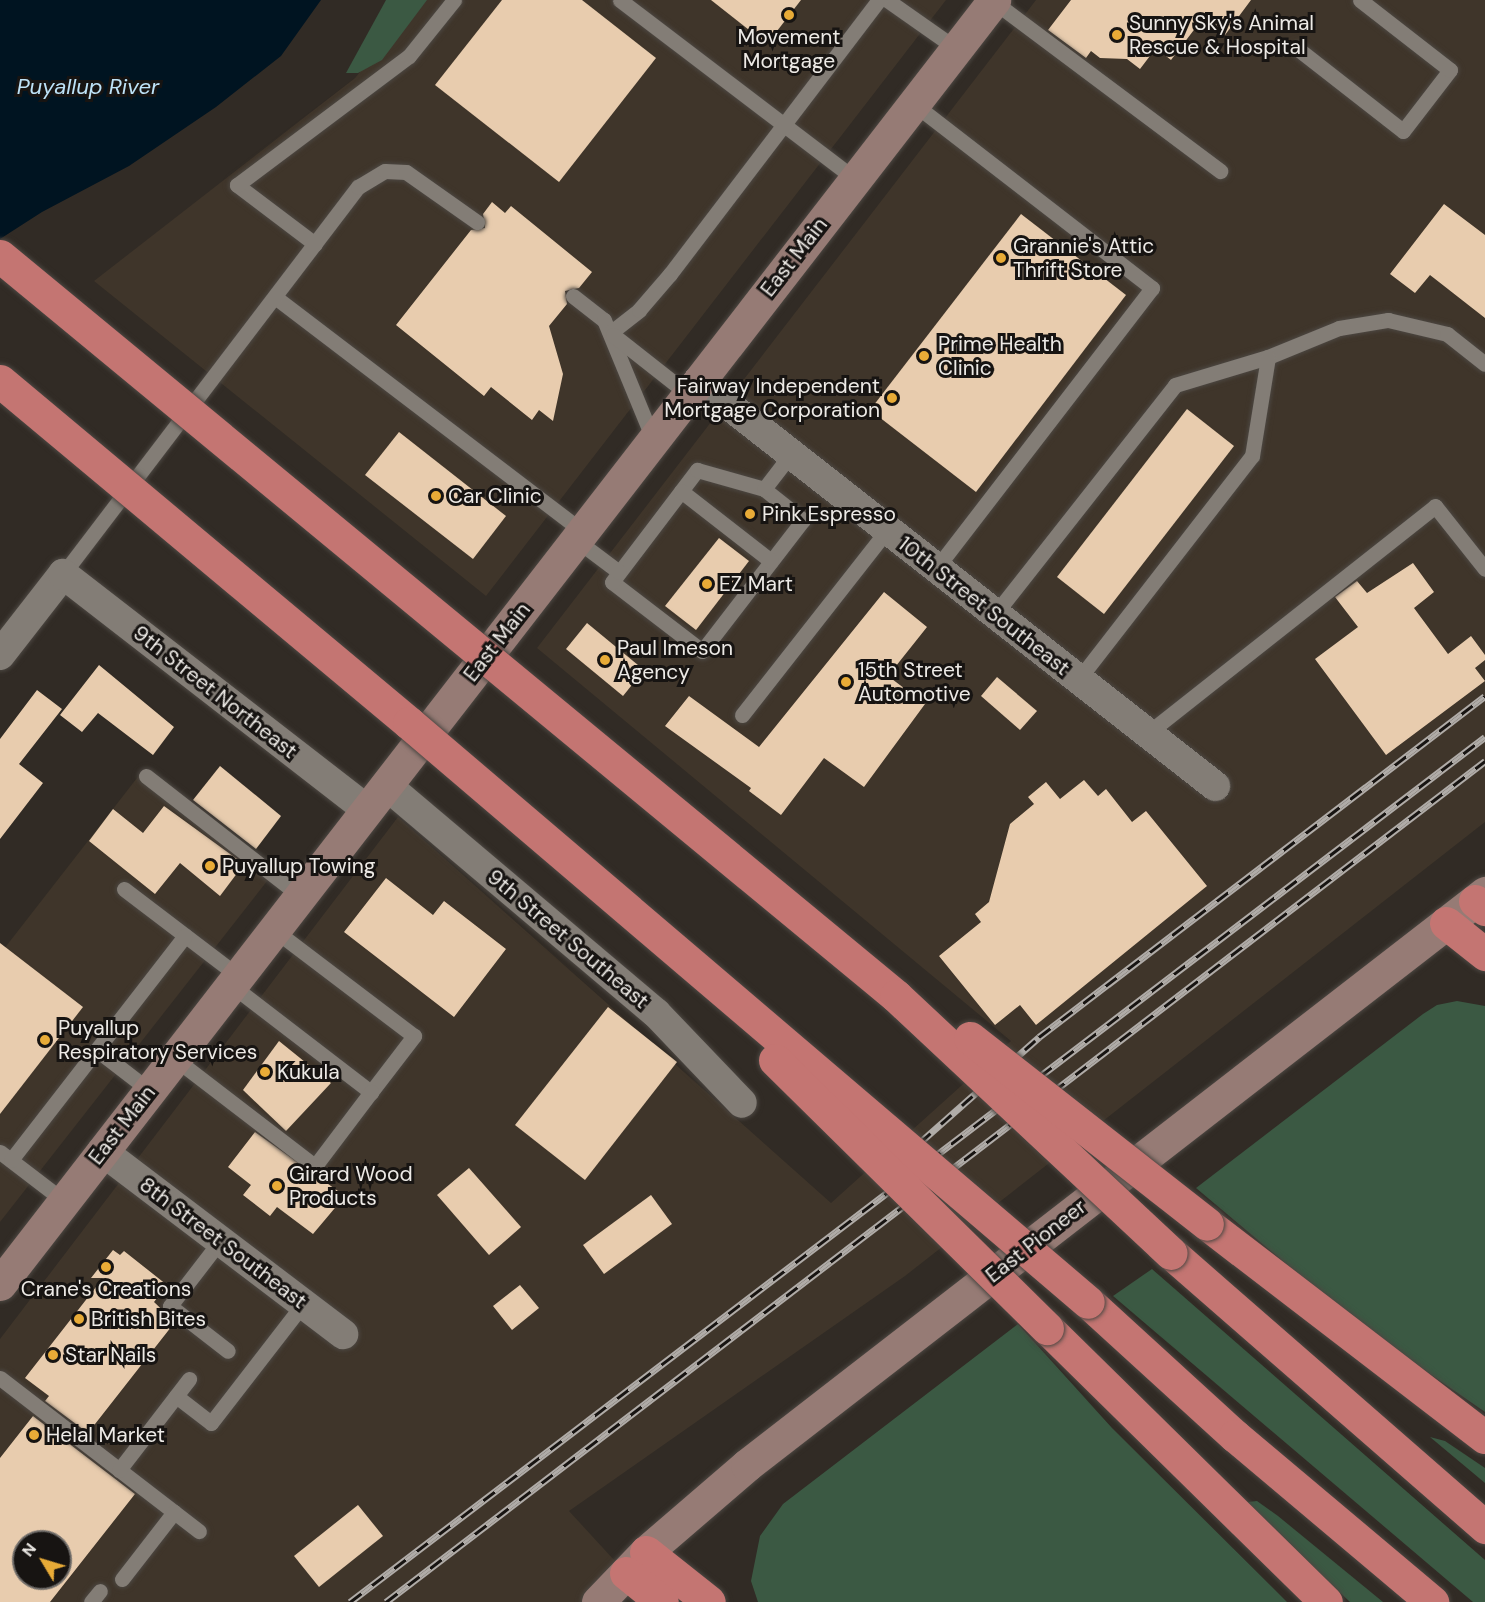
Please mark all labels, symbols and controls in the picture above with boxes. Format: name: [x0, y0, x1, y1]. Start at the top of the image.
marker: Movement Mortgage: [782, 8, 796, 22]
place label: Sunny Sky's Animal Rescue & Hospital: [1129, 10, 1314, 60]
place label: Movement Mortgage: [738, 24, 840, 74]
marker: Sunny Sky's Animal Rescue & Hospital: [1110, 28, 1124, 42]
water label: Puyallup River: [17, 74, 159, 100]
street label: East Main: [755, 212, 833, 302]
place label: Grannie's Attic Thrift Store: [1013, 233, 1154, 283]
marker: Grannie's Attic Thrift Store: [994, 251, 1008, 265]
place label: Prime Health Clinic: [938, 331, 1062, 381]
marker: Prime Health Clinic: [915, 347, 933, 365]
place label: Fairway Independent Mortgage Corporation: [664, 373, 880, 423]
marker: Fairway Independent Mortgage Corporation: [885, 391, 899, 405]
place label: Car Clinic: [448, 483, 542, 509]
marker: Car Clinic: [429, 489, 443, 503]
place label: Pink Espresso: [762, 501, 896, 527]
marker: Pink Espresso: [743, 507, 757, 521]
street label: 10th Street Southeast: [893, 531, 1075, 681]
place label: EZ Mart: [719, 571, 793, 597]
marker: EZ Mart: [700, 577, 714, 591]
street label: East Main: [458, 597, 536, 687]
street label: 9th Street Northeast: [128, 620, 302, 764]
place label: Paul Imeson Agency: [617, 635, 733, 685]
marker: Paul Imeson Agency: [598, 653, 612, 667]
place label: 15th Street Automotive: [858, 657, 971, 707]
marker: 15th Street Automotive: [839, 675, 853, 689]
place label: Puyallup Towing: [222, 853, 376, 879]
marker: Puyallup Towing: [203, 859, 217, 873]
street label: 9th Street Southeast: [482, 864, 654, 1014]
place label: Puyallup Respiratory Services: [58, 1015, 257, 1065]
marker: Puyallup Respiratory Services: [36, 1031, 54, 1049]
place label: Kukula: [277, 1059, 340, 1085]
marker: Kukula: [258, 1065, 272, 1079]
street label: East Main: [83, 1080, 161, 1170]
place label: Girard Wood Products: [289, 1161, 413, 1211]
street label: 8th Street Southeast: [135, 1172, 311, 1314]
marker: Girard Wood Products: [270, 1179, 284, 1193]
street label: East Pioneer: [981, 1194, 1091, 1288]
marker: Crane's Creations: [99, 1260, 113, 1274]
place label: Crane's Creations: [21, 1276, 191, 1302]
place label: British Bites: [91, 1306, 206, 1332]
marker: British Bites: [72, 1312, 86, 1326]
place label: Star Nails: [65, 1342, 156, 1368]
marker: Star Nails: [46, 1348, 60, 1362]
place label: Helal Market: [46, 1422, 165, 1448]
marker: Helal Market: [27, 1428, 41, 1442]
north arrow: [12, 1530, 72, 1590]
text: N: [17, 1539, 41, 1561]

